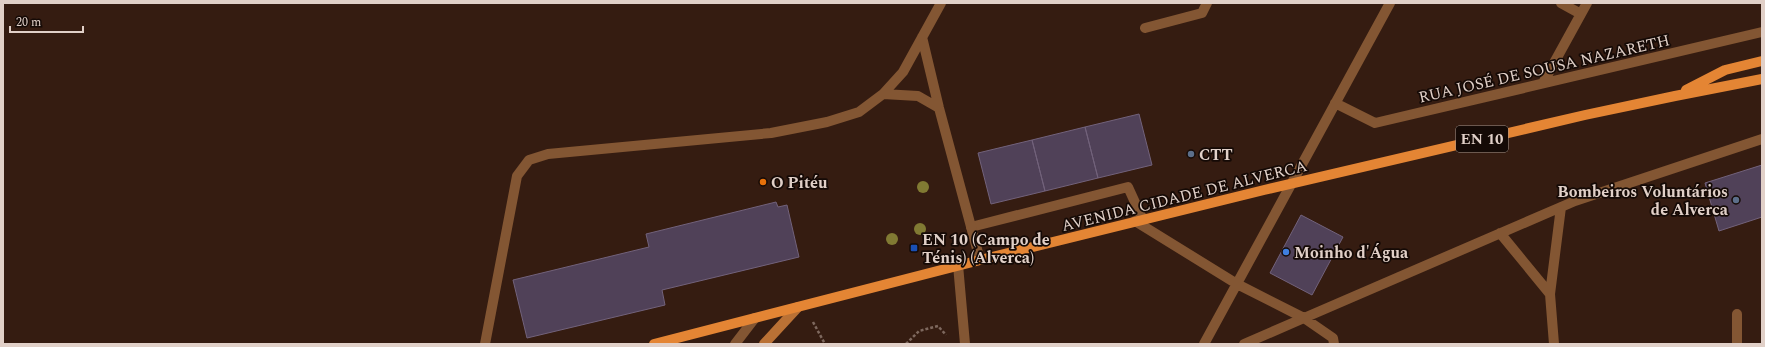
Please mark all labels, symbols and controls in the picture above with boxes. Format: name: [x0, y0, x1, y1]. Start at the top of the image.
scale bar: [10, 8, 83, 34]
text: 20 m: [16, 13, 41, 32]
street label: RUA JOSÉ DE SOUSA NAZARETH: [1416, 28, 1672, 110]
road number: EN 10: [1456, 126, 1508, 152]
place label: CTT: [1199, 143, 1233, 167]
marker: CTT: [1186, 149, 1196, 159]
street label: AVENIDA CIDADE DE ALVERCA: [1059, 154, 1310, 238]
place label: O Pitéu: [771, 171, 828, 195]
marker: O Pitéu: [758, 177, 768, 187]
place label: Bombeiros Voluntários de Alverca: [1557, 180, 1729, 222]
marker: Bombeiros Voluntários de Alverca: [1731, 195, 1741, 205]
place label: EN 10 (Campo de Ténis) (Alverca): [922, 228, 1050, 270]
place label: Moinho d'Água: [1294, 241, 1409, 265]
marker: EN 10 (Campo de Ténis) (Alverca): [909, 243, 919, 253]
marker: Moinho d'Água: [1281, 247, 1291, 257]

